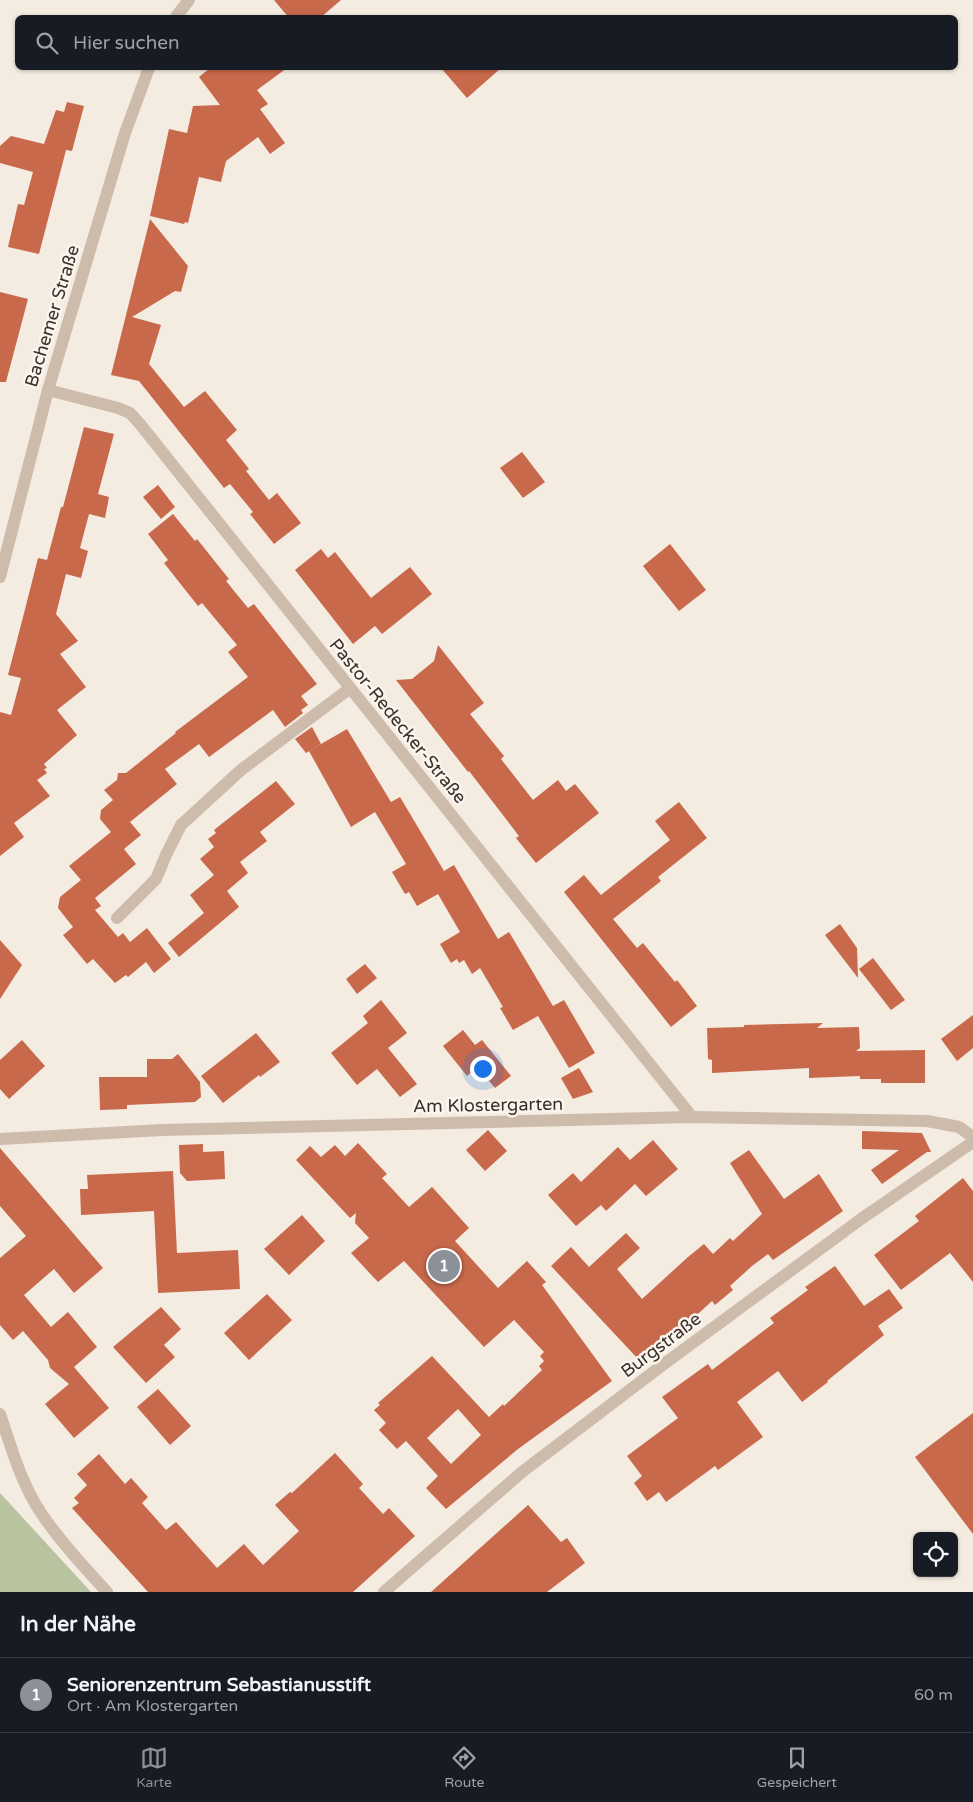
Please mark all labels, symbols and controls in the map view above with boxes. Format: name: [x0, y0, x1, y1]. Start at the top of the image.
search box: [15, 15, 958, 70]
icon: search: [33, 29, 61, 57]
text: Hier suchen: [73, 32, 180, 54]
street label: Bachemer Straße: [20, 242, 84, 390]
street label: Pastor-Redecker-Straße: [325, 634, 471, 808]
your location: [470, 1056, 496, 1082]
street label: Am Klostergarten: [413, 1093, 563, 1117]
pin: 1: [428, 1247, 460, 1285]
street label: Burgstraße: [616, 1308, 706, 1382]
map controls: [913, 1532, 958, 1577]
button: locate: [913, 1532, 958, 1577]
text: In der Nähe: [20, 1612, 136, 1637]
text: Seniorenzentrum Sebastianusstift: [67, 1674, 371, 1696]
text: 1: [31, 1685, 41, 1705]
text: 60 m: [914, 1685, 953, 1705]
text: Ort · Am Klostergarten: [67, 1696, 238, 1716]
tab: Karte: [136, 1744, 172, 1791]
tab: Route: [444, 1744, 484, 1791]
tab: Gespeichert: [757, 1744, 837, 1791]

